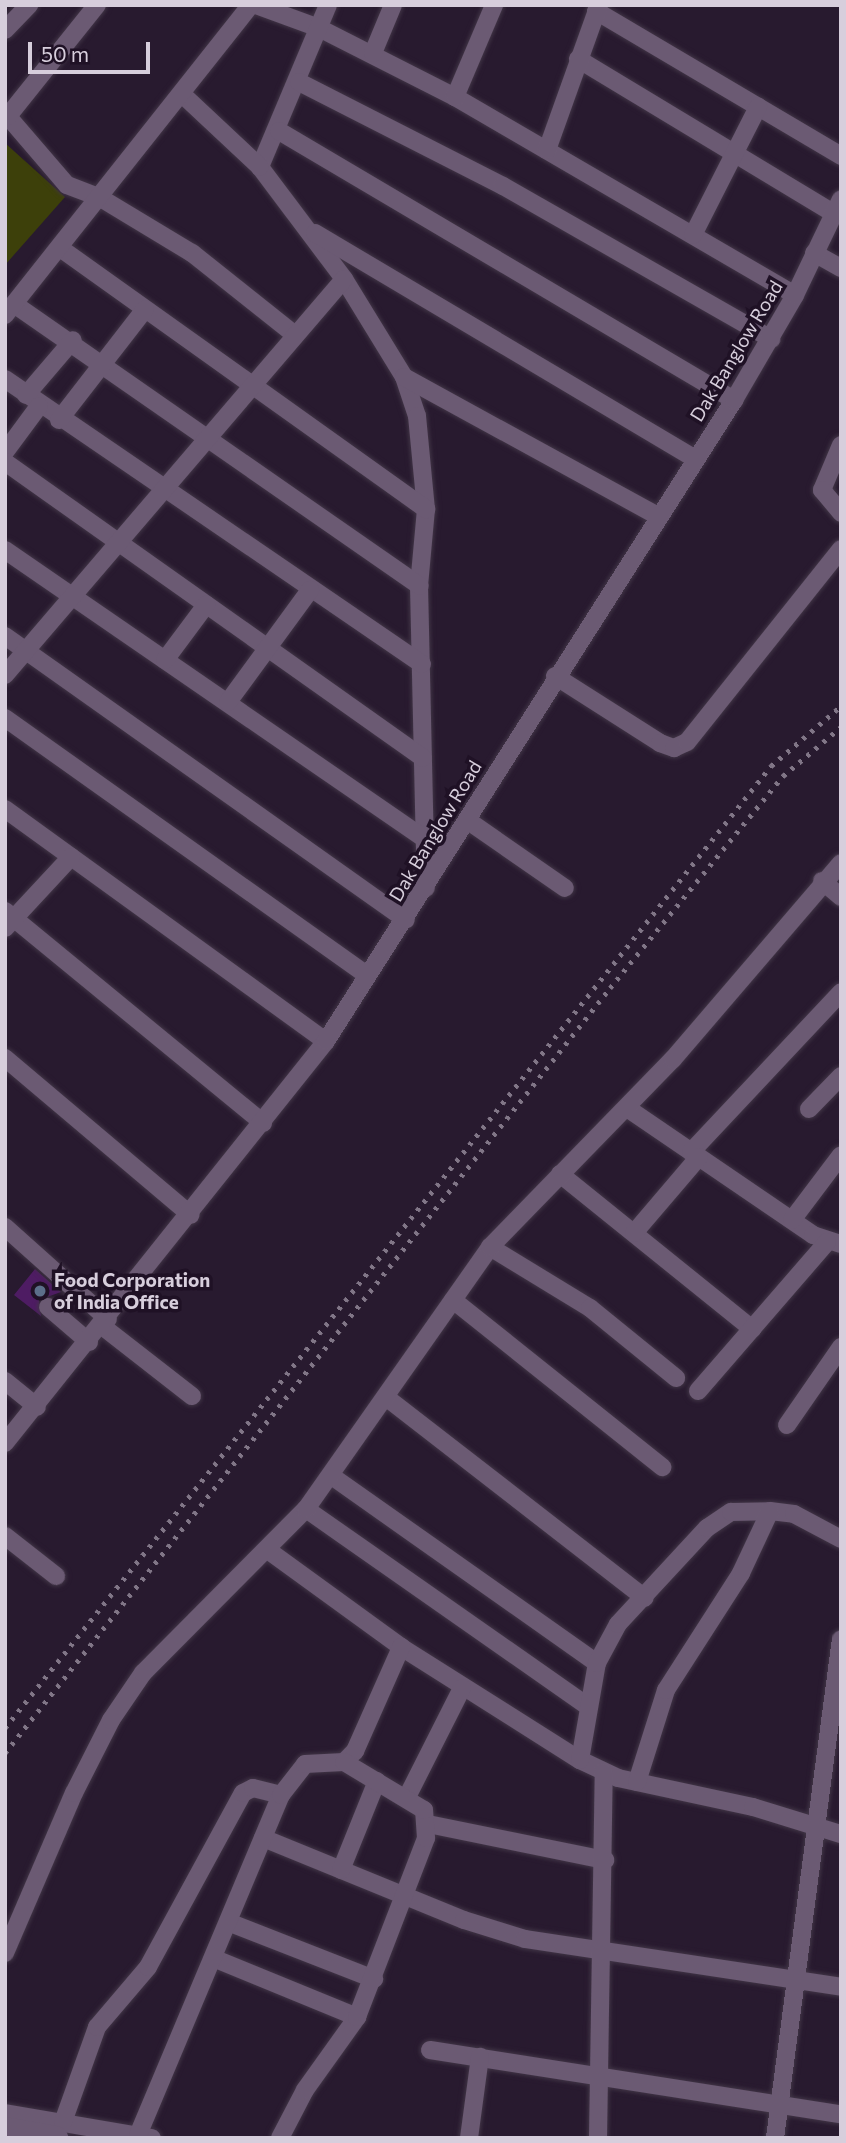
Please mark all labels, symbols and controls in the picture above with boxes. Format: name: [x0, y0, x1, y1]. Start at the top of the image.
scale bar: [32, 28, 154, 72]
text: 50 m: [41, 41, 89, 66]
street label: Dak Banglow Road: [685, 276, 787, 426]
street label: Dak Banglow Road: [384, 756, 486, 906]
place label: Food Corporation of India Office: [54, 1269, 210, 1313]
marker: Food Corporation of India Office: [32, 1283, 48, 1299]

